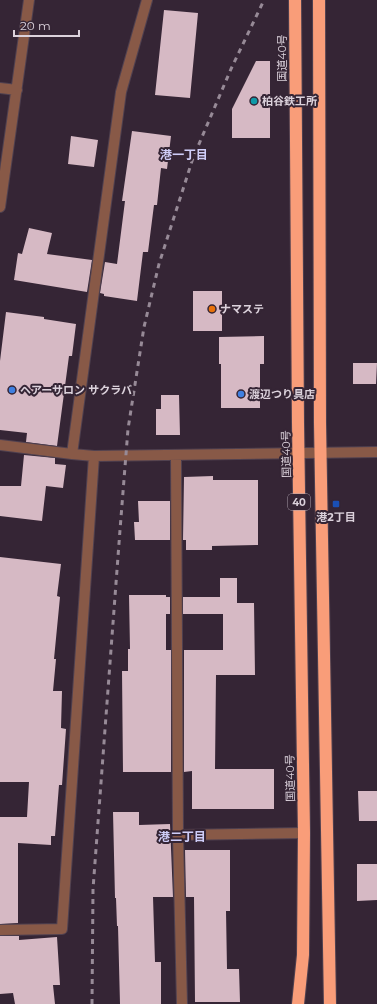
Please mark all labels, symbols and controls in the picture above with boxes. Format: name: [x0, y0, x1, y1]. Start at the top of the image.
scale bar: [14, 12, 79, 38]
text: 20 m: [20, 18, 51, 33]
street label: 国道40号: [275, 34, 289, 82]
place label: 柏谷鉄工所: [262, 94, 317, 108]
marker: 柏谷鉄工所: [249, 96, 259, 106]
district label: 港一丁目: [160, 147, 208, 162]
place label: ナマステ: [220, 302, 264, 316]
marker: ナマステ: [207, 304, 217, 314]
place label: ヘアーサロン サクラバ: [20, 383, 132, 397]
marker: ヘアーサロン サクラバ: [7, 385, 17, 395]
place label: 渡辺つり具店: [249, 387, 315, 401]
marker: 渡辺つり具店: [236, 389, 246, 399]
street label: 国道40号: [279, 430, 293, 478]
road number: 40: [288, 494, 310, 510]
marker: 港2丁目: [331, 499, 341, 509]
place label: 港2丁目: [316, 510, 356, 524]
street label: 国道40号: [283, 754, 297, 802]
district label: 港二丁目: [158, 829, 206, 844]

